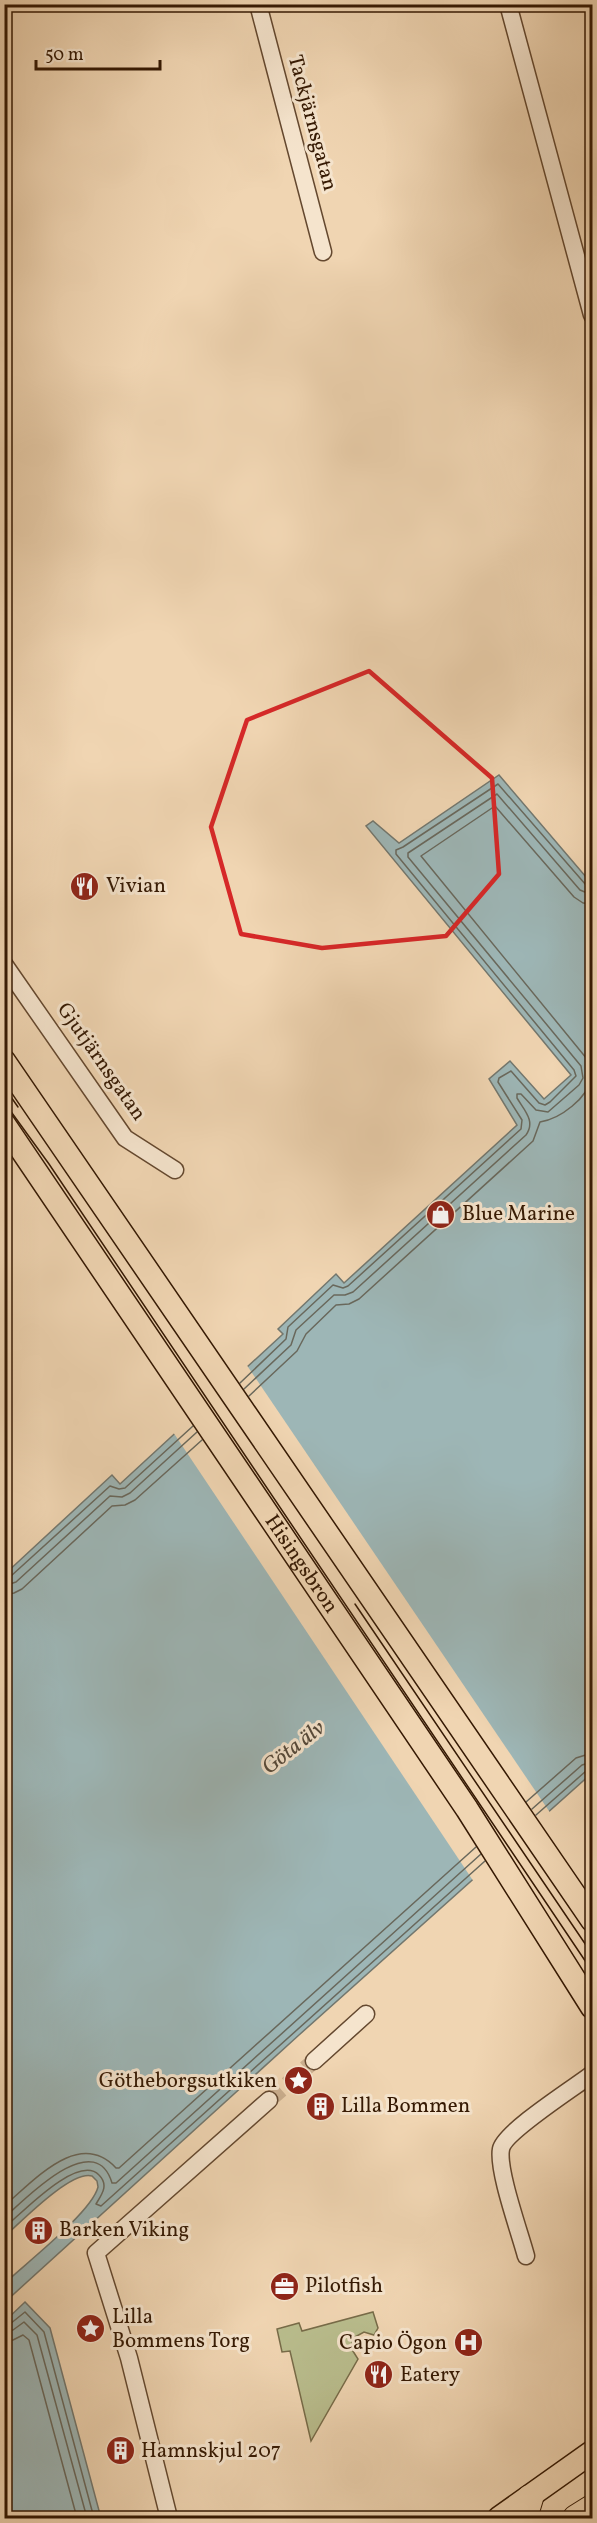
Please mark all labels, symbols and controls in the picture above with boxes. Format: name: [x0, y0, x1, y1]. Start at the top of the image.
scale bar: [36, 33, 160, 71]
text: 50 m: [45, 43, 84, 68]
street label: Tackjärnsgatan: [280, 52, 344, 194]
restaurant icon: Vivian: [69, 870, 101, 902]
place label: Vivian: [106, 872, 166, 901]
street label: Gjutjärnsgatan: [49, 997, 153, 1127]
shop icon: Blue Marine: [425, 1198, 457, 1230]
place label: Blue Marine: [462, 1200, 575, 1229]
street label: Hisingsbron: [257, 1509, 345, 1619]
water label: Göta älv: [256, 1713, 332, 1783]
place icon: Götheborgsutkiken: [282, 2065, 314, 2097]
place label: Götheborgsutkiken: [99, 2067, 277, 2096]
building icon: Lilla Bommen: [304, 2090, 336, 2122]
place label: Lilla Bommen: [341, 2092, 470, 2121]
building icon: Barken Viking: [22, 2214, 54, 2246]
place label: Barken Viking: [59, 2216, 189, 2245]
office icon: Pilotfish: [268, 2270, 300, 2302]
place label: Pilotfish: [305, 2272, 383, 2301]
place label: Lilla Bommens Torg: [112, 2303, 250, 2356]
place icon: Lilla Bommens Torg: [75, 2313, 107, 2345]
hospital icon: Capio Ögon: [452, 2327, 484, 2359]
place label: Capio Ögon: [339, 2329, 447, 2358]
restaurant icon: Eatery: [363, 2359, 395, 2391]
place label: Eatery: [400, 2361, 461, 2390]
building icon: Hamnskjul 207: [104, 2435, 136, 2467]
place label: Hamnskjul 207: [141, 2437, 281, 2466]

